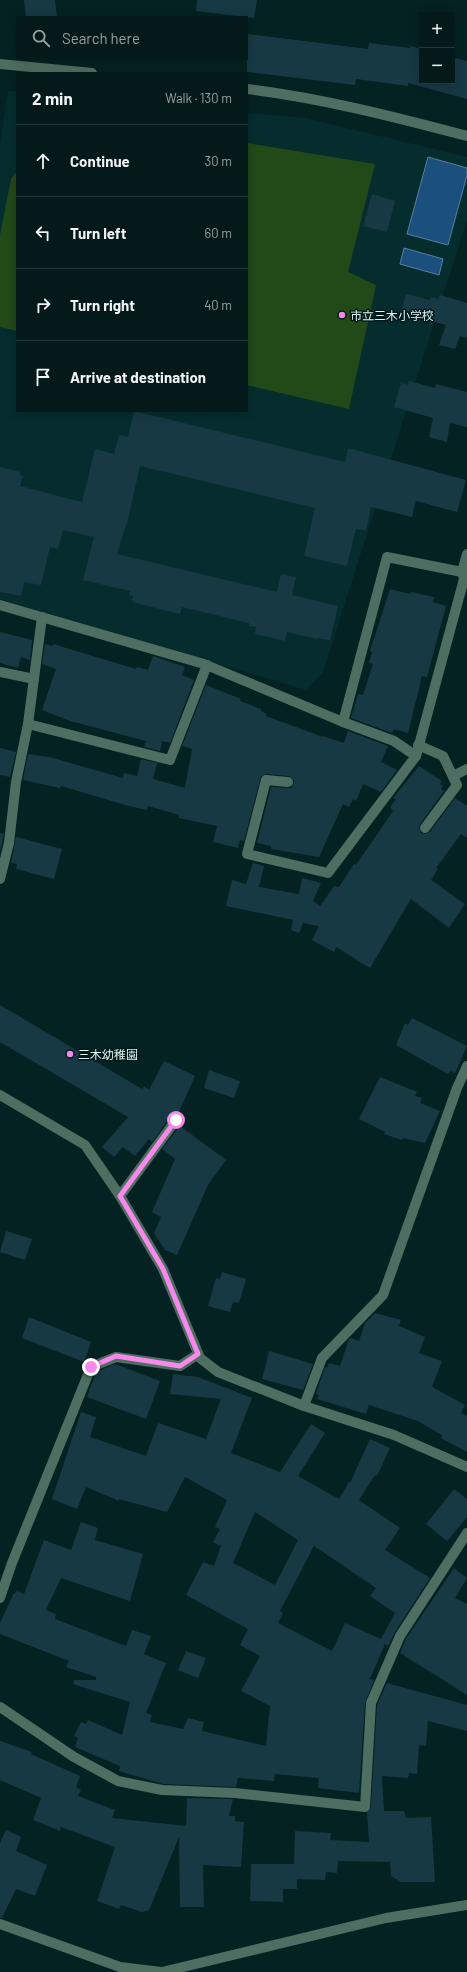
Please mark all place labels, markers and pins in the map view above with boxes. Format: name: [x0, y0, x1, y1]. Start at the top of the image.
place label: 市立三木小学校: [350, 308, 434, 322]
marker: 市立三木小学校: [337, 310, 347, 320]
place label: 三木幼稚園: [78, 1047, 138, 1061]
marker: 三木幼稚園: [65, 1049, 75, 1059]

